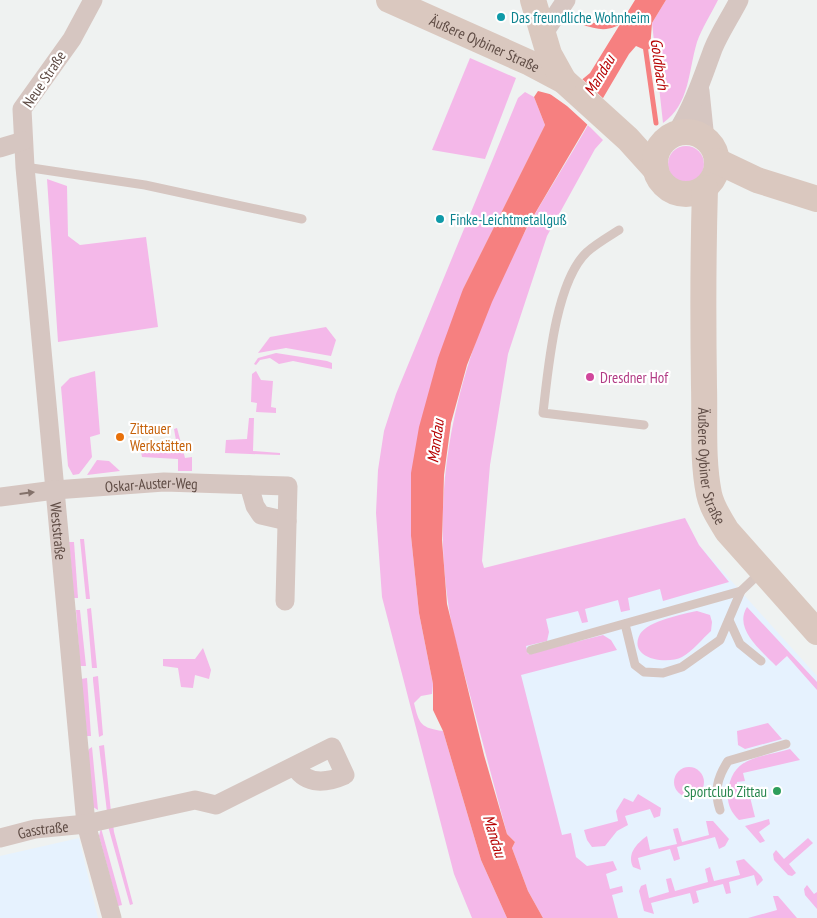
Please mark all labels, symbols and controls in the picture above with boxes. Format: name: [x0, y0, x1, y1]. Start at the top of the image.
place label: Das freundliche Wohnheim: [511, 8, 650, 27]
street label: Äußere Oybiner Straße: [427, 10, 543, 76]
marker: Das freundliche Wohnheim: [495, 11, 507, 23]
water label: Goldbach: [647, 37, 674, 92]
street label: Neue Straße: [18, 47, 70, 111]
water label: Mandau: [579, 50, 619, 99]
place label: Finke-Leichtmetallguß: [450, 210, 567, 229]
marker: Finke-Leichtmetallguß: [434, 213, 446, 225]
place label: Dresdner Hof: [600, 368, 669, 387]
marker: Dresdner Hof: [584, 371, 596, 383]
street label: Äußere Oybiner Straße: [695, 408, 730, 528]
water label: Mandau: [422, 417, 448, 464]
place label: Zittauer Werkstätten: [130, 419, 192, 455]
marker: Zittauer Werkstätten: [114, 431, 126, 443]
street label: Oskar-Auster-Weg: [104, 472, 198, 496]
one-way arrow: [20, 489, 36, 497]
street label: Weststraße: [47, 501, 71, 561]
place label: Sportclub Zittau: [684, 782, 767, 801]
marker: Sportclub Zittau: [771, 785, 783, 797]
water label: Mandau: [479, 812, 511, 861]
street label: Gasstraße: [15, 816, 69, 843]

